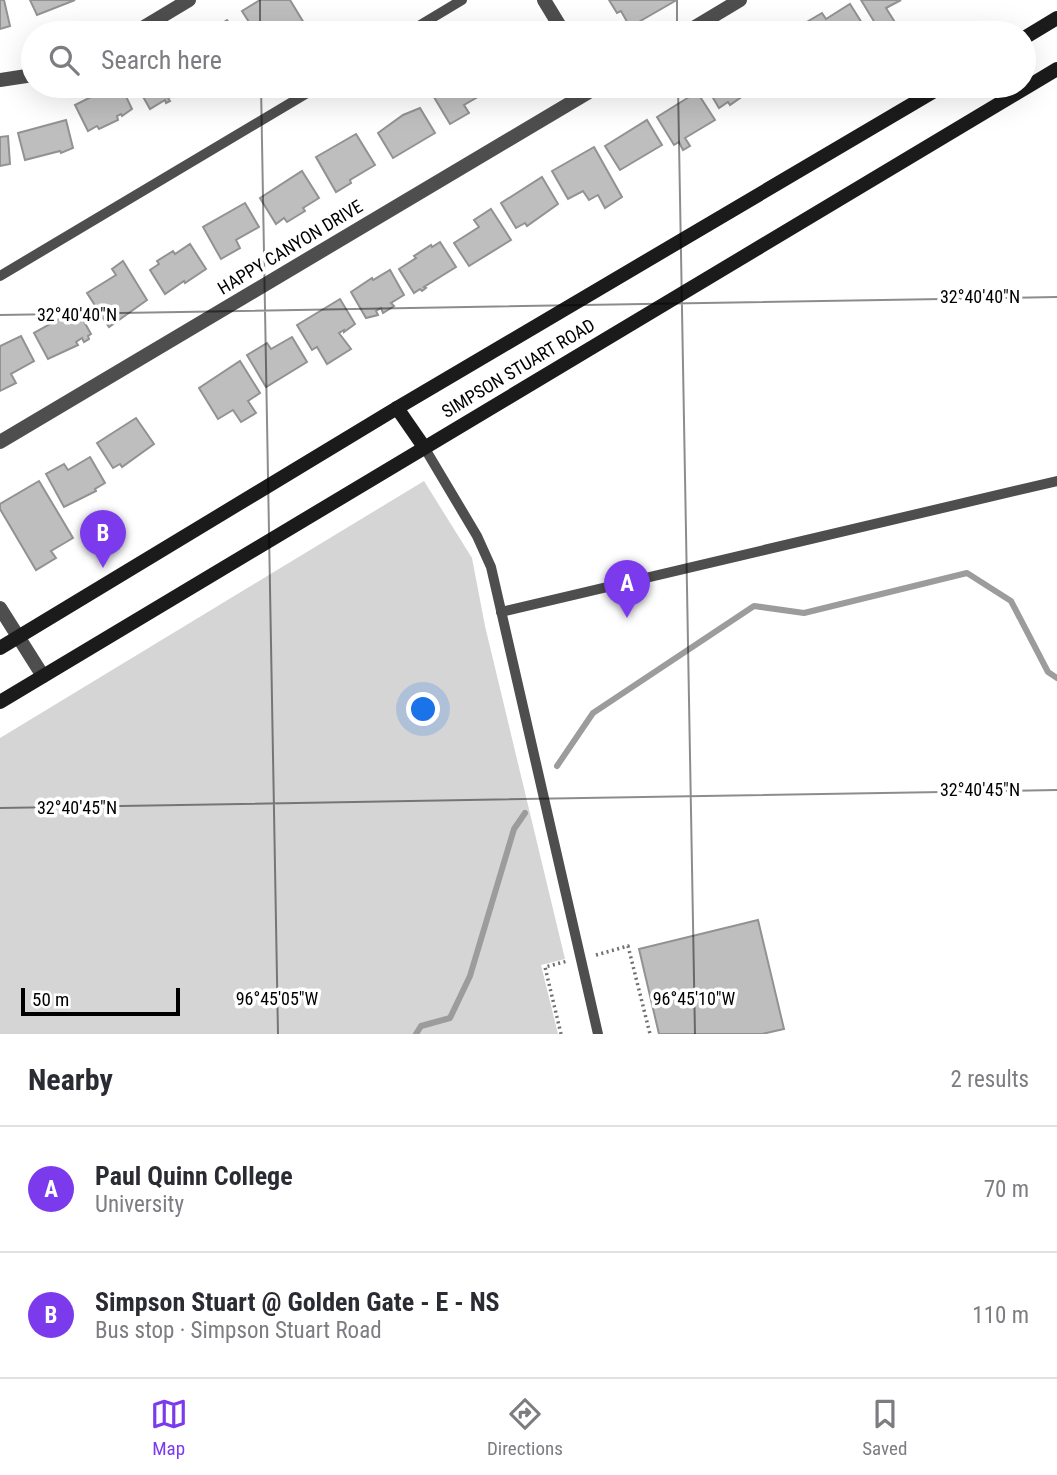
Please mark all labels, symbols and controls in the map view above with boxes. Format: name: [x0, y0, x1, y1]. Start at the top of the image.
search box: [21, 21, 1036, 98]
icon: search: [45, 41, 83, 79]
text: Search here: [101, 45, 222, 75]
street label: HAPPY CANYON DRIVE: [214, 195, 366, 299]
text: 32°40'40"N: [940, 286, 1020, 307]
text: 32°40'40"N: [37, 304, 117, 325]
street label: SIMPSON STUART ROAD: [438, 314, 598, 422]
pin: B: [80, 510, 126, 568]
pin: A: [604, 560, 650, 618]
your location: [406, 692, 440, 726]
text: 32°40'45"N: [940, 779, 1020, 800]
text: 32°40'45"N: [37, 797, 117, 818]
scale bar: [21, 985, 180, 1017]
text: 50 m: [32, 988, 69, 1011]
text: 96°45'05"W: [236, 988, 319, 1009]
text: 96°45'10"W: [653, 988, 736, 1009]
text: Nearby: [28, 1062, 113, 1097]
text: 2 results: [951, 1066, 1029, 1093]
text: Paul Quinn College: [95, 1161, 293, 1191]
text: A: [44, 1176, 58, 1203]
text: 70 m: [984, 1176, 1029, 1203]
text: University: [95, 1191, 184, 1218]
text: Simpson Stuart @ Golden Gate - E - NS: [95, 1287, 500, 1317]
text: B: [45, 1302, 57, 1329]
text: 110 m: [972, 1302, 1029, 1329]
text: Bus stop · Simpson Stuart Road: [95, 1317, 382, 1344]
tab: Map: [150, 1395, 188, 1460]
tab: Directions: [487, 1395, 563, 1460]
tab: Saved: [862, 1395, 907, 1460]

